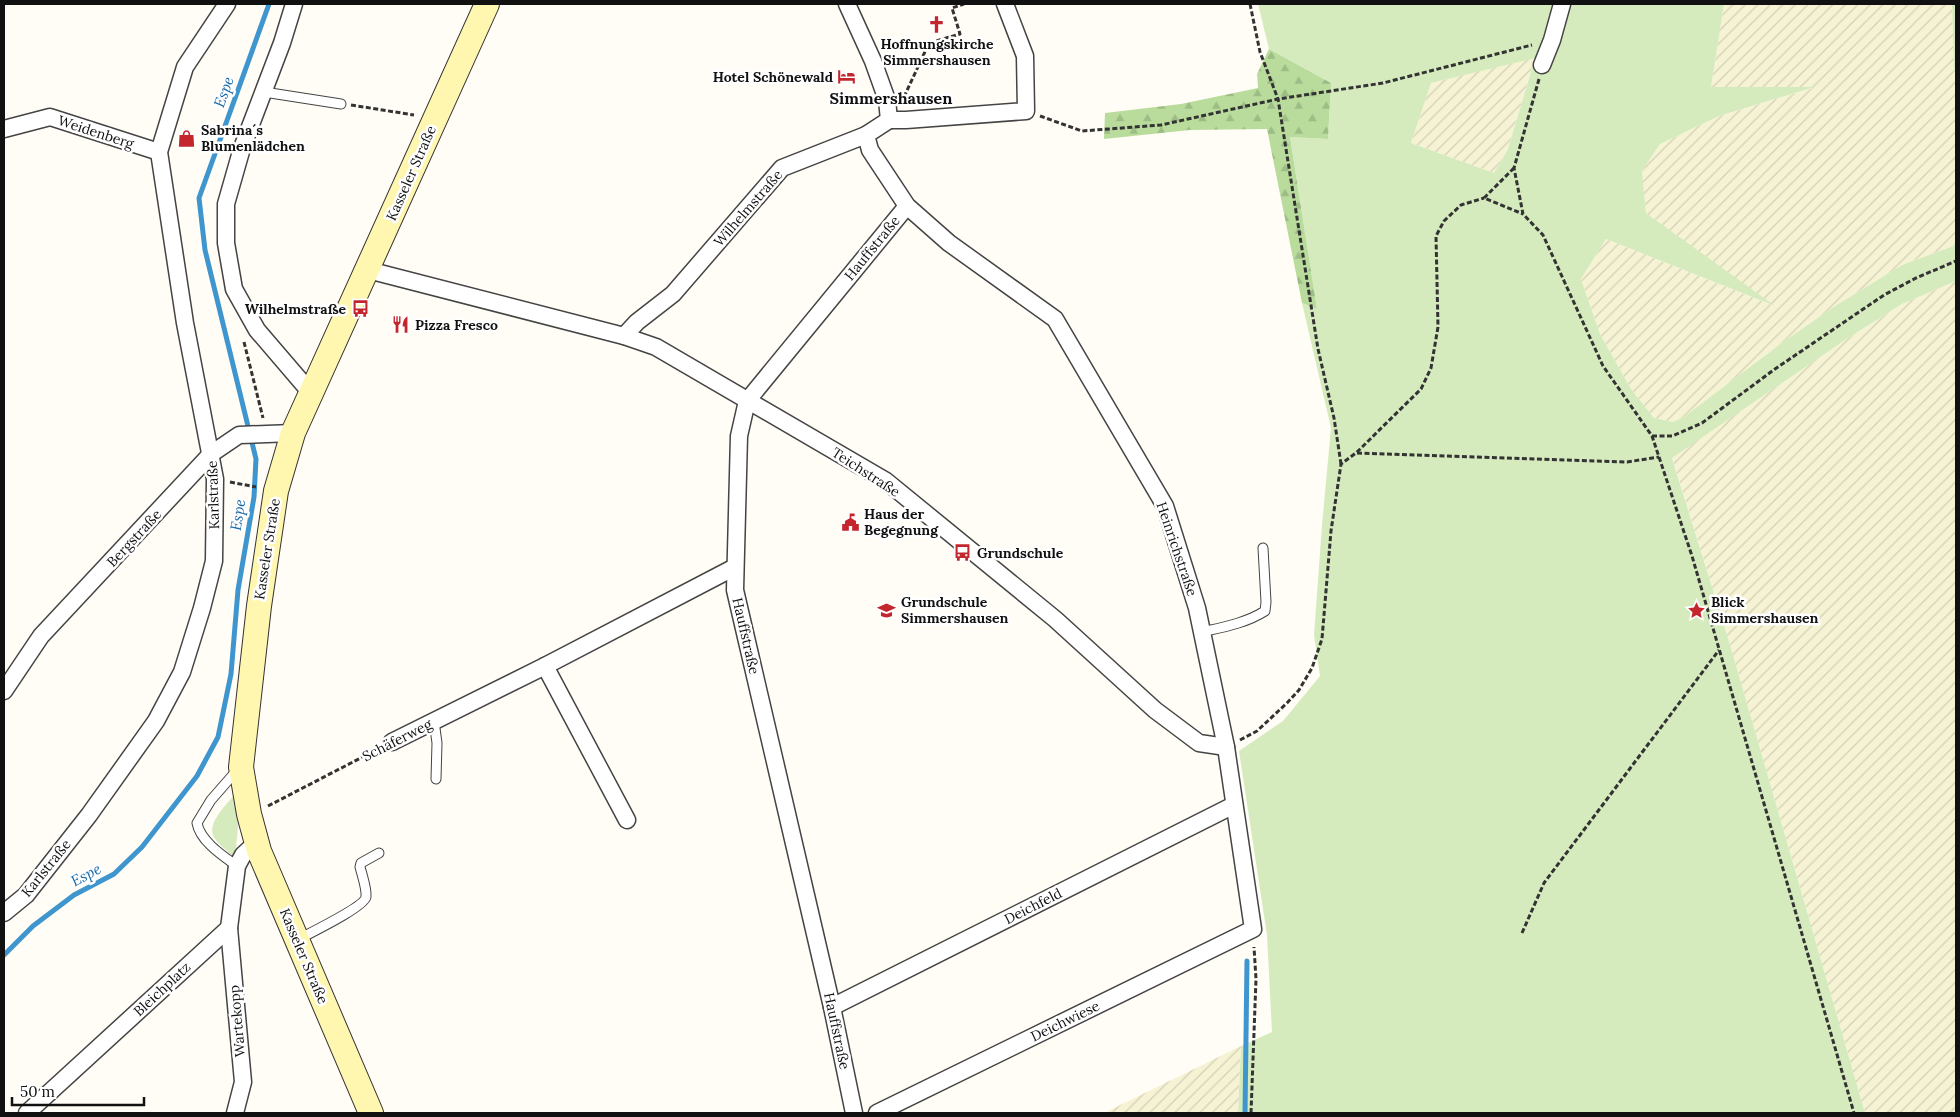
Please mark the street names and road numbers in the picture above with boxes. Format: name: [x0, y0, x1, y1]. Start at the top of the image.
street label: Weidenberg: [56, 111, 137, 153]
street label: Kasseler Straße: [382, 122, 440, 223]
street label: Wilhelmstraße: [710, 166, 787, 250]
street label: Hauffstraße: [840, 212, 904, 284]
street label: Teichstraße: [828, 443, 904, 501]
street label: Karlstraße: [203, 460, 223, 530]
street label: Kasseler Straße: [250, 497, 284, 601]
street label: Heinrichstraße: [1152, 499, 1202, 599]
street label: Bergstraße: [103, 505, 165, 571]
street label: Hauffstraße: [728, 596, 764, 676]
street label: Schäferweg: [359, 715, 435, 765]
street label: Karlstraße: [17, 835, 75, 900]
street label: Deichfeld: [1001, 884, 1065, 928]
street label: Kasseler Straße: [276, 905, 332, 1007]
street label: Bleichplatz: [130, 958, 194, 1020]
street label: Wartekopp: [225, 984, 249, 1058]
street label: Hauffstraße: [820, 991, 854, 1071]
street label: Deichwiese: [1028, 996, 1103, 1045]

